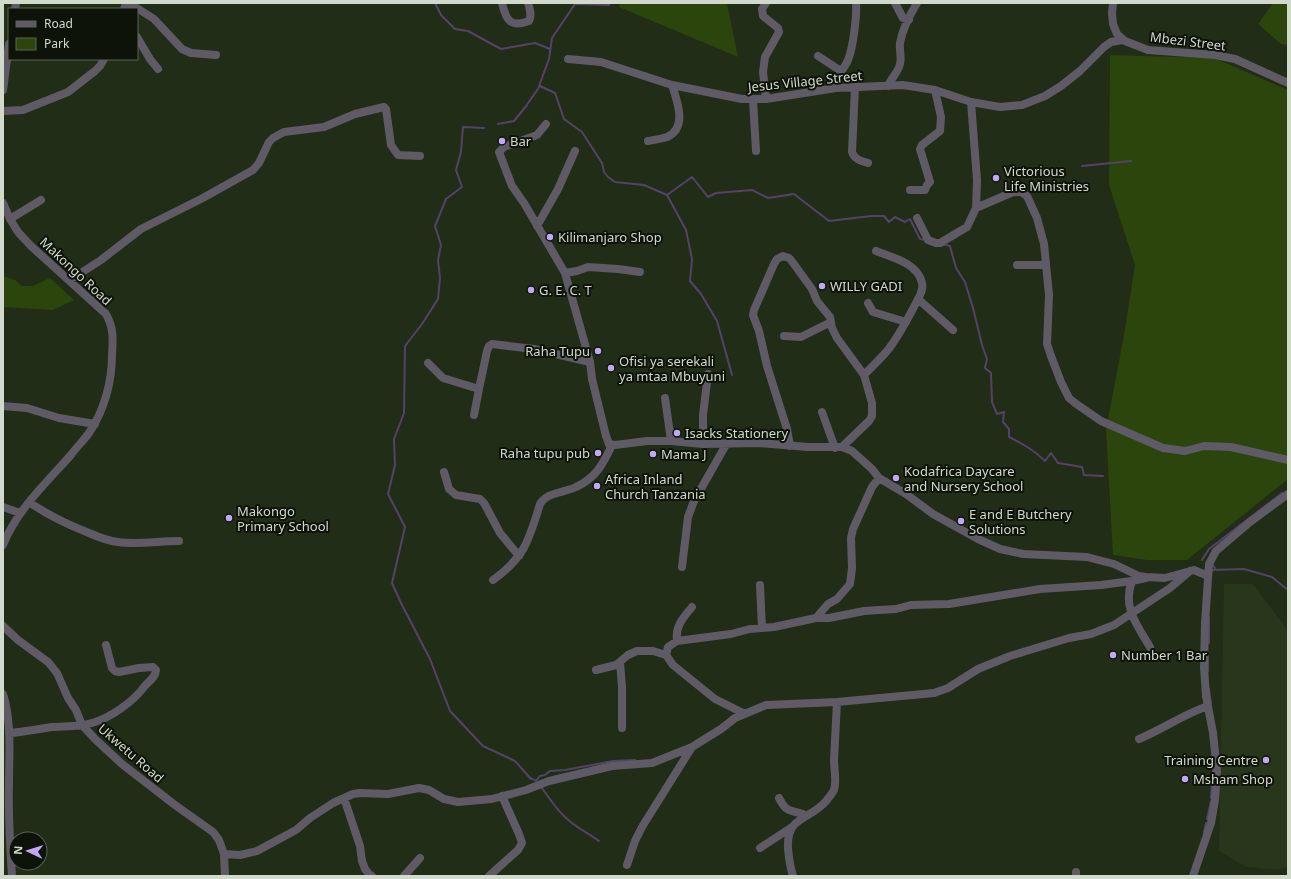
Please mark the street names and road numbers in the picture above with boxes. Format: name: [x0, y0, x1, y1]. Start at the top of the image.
street label: Mbezi Street: [1149, 27, 1227, 55]
street label: Jesus Village Street: [745, 66, 863, 96]
street label: Makongo Road: [36, 233, 116, 309]
street label: Ukwetu Road: [94, 720, 168, 786]

